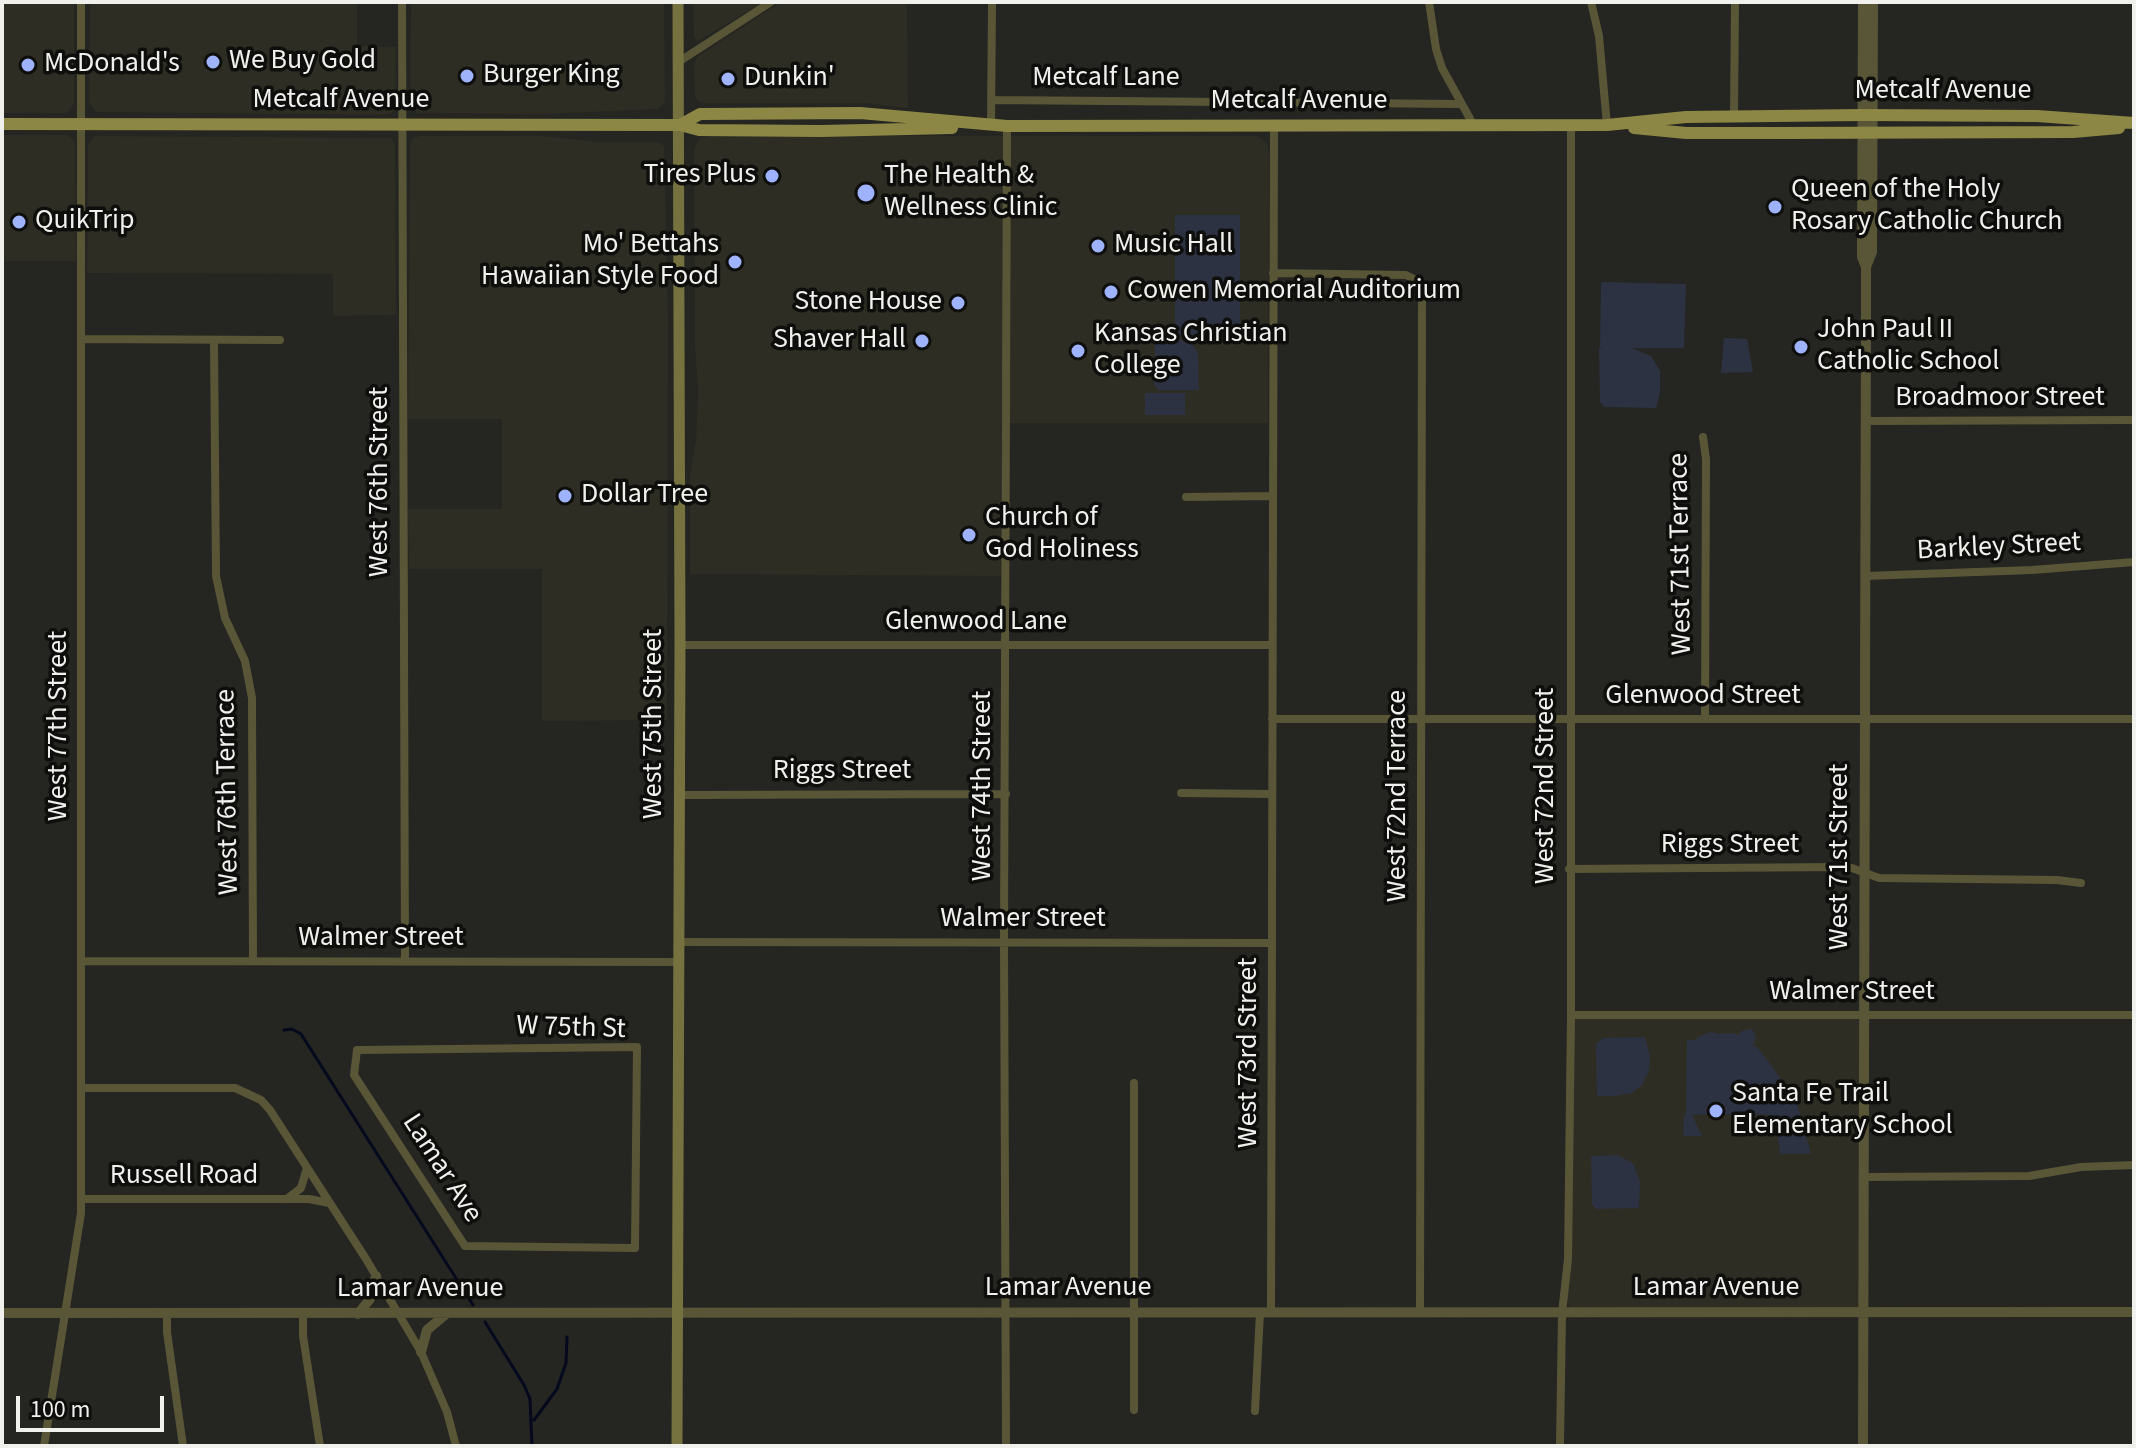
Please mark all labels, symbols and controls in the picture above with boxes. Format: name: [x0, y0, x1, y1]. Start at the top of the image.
place label: We Buy Gold: [229, 45, 376, 79]
place label: McDonald's: [44, 48, 180, 82]
marker: We Buy Gold: [204, 53, 222, 71]
marker: McDonald's: [19, 56, 37, 74]
place label: Burger King: [483, 59, 620, 93]
place label: Dunkin': [744, 62, 835, 96]
street label: Metcalf Lane: [1032, 62, 1180, 96]
marker: Burger King: [458, 67, 476, 85]
marker: Dunkin': [719, 70, 737, 88]
street label: Metcalf Avenue: [1855, 75, 2031, 109]
street label: Metcalf Avenue: [253, 84, 429, 118]
street label: Metcalf Avenue: [1211, 85, 1387, 119]
place label: Tires Plus: [643, 159, 756, 193]
place label: The Health & Wellness Clinic: [884, 160, 1057, 226]
marker: Tires Plus: [763, 167, 781, 185]
place label: Queen of the Holy Rosary Catholic Church: [1791, 174, 2063, 240]
marker: The Health & Wellness Clinic: [855, 182, 877, 204]
marker: Queen of the Holy Rosary Catholic Church: [1766, 198, 1784, 216]
place label: QuikTrip: [35, 205, 134, 239]
marker: QuikTrip: [10, 213, 28, 231]
place label: Mo' Bettahs Hawaiian Style Food: [481, 229, 719, 295]
place label: Music Hall: [1114, 229, 1233, 263]
marker: Music Hall: [1089, 237, 1107, 255]
marker: Mo' Bettahs Hawaiian Style Food: [726, 253, 744, 271]
place label: Cowen Memorial Auditorium: [1127, 275, 1461, 309]
marker: Cowen Memorial Auditorium: [1102, 283, 1120, 301]
place label: Stone House: [794, 286, 942, 320]
marker: Stone House: [949, 294, 967, 312]
place label: John Paul II Catholic School: [1817, 314, 1999, 380]
place label: Kansas Christian College: [1094, 318, 1288, 384]
place label: Shaver Hall: [773, 324, 906, 358]
marker: Shaver Hall: [913, 332, 931, 350]
marker: John Paul II Catholic School: [1792, 338, 1810, 356]
marker: Kansas Christian College: [1069, 342, 1087, 360]
street label: Broadmoor Street: [1895, 382, 2105, 416]
street label: West 76th Street: [364, 387, 398, 577]
street label: West 71st Terrace: [1663, 453, 1701, 655]
place label: Dollar Tree: [581, 479, 708, 513]
marker: Dollar Tree: [556, 487, 574, 505]
place label: Church of God Holiness: [985, 502, 1139, 568]
marker: Church of God Holiness: [960, 526, 978, 544]
street label: Barkley Street: [1916, 527, 2082, 569]
street label: Glenwood Lane: [885, 606, 1067, 640]
street label: West 75th Street: [638, 629, 672, 819]
street label: West 77th Street: [43, 631, 77, 821]
street label: Glenwood Street: [1605, 680, 1801, 714]
street label: West 72nd Street: [1530, 688, 1564, 884]
street label: West 76th Terrace: [210, 689, 248, 895]
street label: West 72nd Terrace: [1382, 690, 1416, 902]
street label: West 74th Street: [967, 691, 1001, 881]
street label: Riggs Street: [773, 755, 911, 789]
street label: West 71st Street: [1824, 764, 1858, 950]
street label: Riggs Street: [1661, 829, 1799, 863]
street label: Walmer Street: [940, 903, 1106, 937]
street label: Walmer Street: [298, 922, 464, 956]
street label: West 73rd Street: [1233, 958, 1267, 1148]
street label: Walmer Street: [1769, 976, 1935, 1010]
street label: W 75th St: [516, 1010, 626, 1048]
place label: Santa Fe Trail Elementary School: [1732, 1078, 1953, 1144]
marker: Santa Fe Trail Elementary School: [1707, 1102, 1725, 1120]
street label: Lamar Ave: [394, 1109, 488, 1229]
street label: Russell Road: [110, 1160, 258, 1194]
street label: Lamar Avenue: [985, 1272, 1151, 1306]
street label: Lamar Avenue: [1633, 1272, 1799, 1306]
street label: Lamar Avenue: [337, 1273, 503, 1307]
scale bar: [20, 1380, 168, 1430]
text: 100 m: [30, 1392, 90, 1427]

